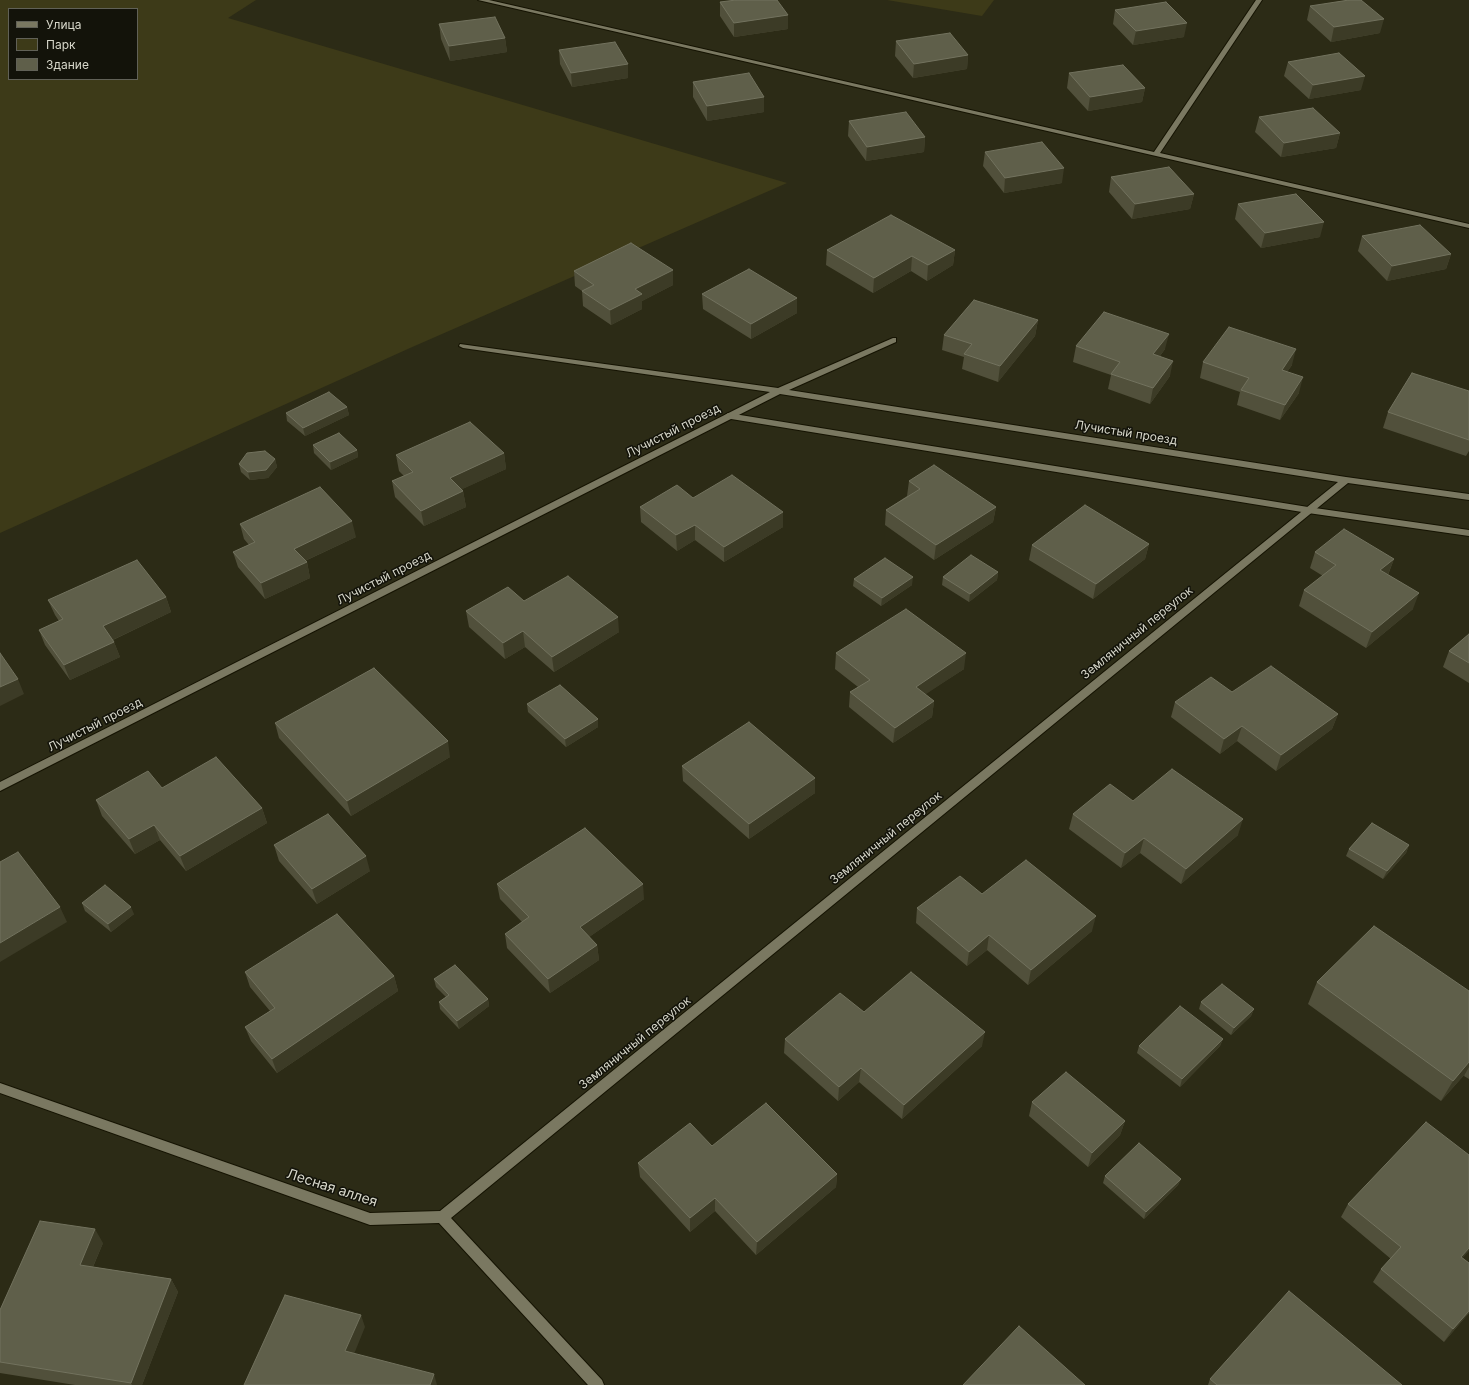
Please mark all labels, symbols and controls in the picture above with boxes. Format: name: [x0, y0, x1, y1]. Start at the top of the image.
legend: [8, 8, 138, 80]
text: Улица: [46, 17, 81, 32]
text: Парк: [46, 37, 76, 52]
text: Здание: [46, 57, 89, 72]
street label: Лучистый проезд: [624, 401, 722, 461]
street label: Лучистый проезд: [1074, 418, 1178, 448]
street label: Лучистый проезд: [335, 548, 433, 608]
street label: Земляничный переулок: [1078, 583, 1196, 683]
street label: Лучистый проезд: [46, 695, 144, 755]
street label: Земляничный переулок: [827, 788, 945, 888]
street label: Земляничный переулок: [576, 993, 694, 1093]
street label: Лесная аллея: [285, 1165, 379, 1211]

